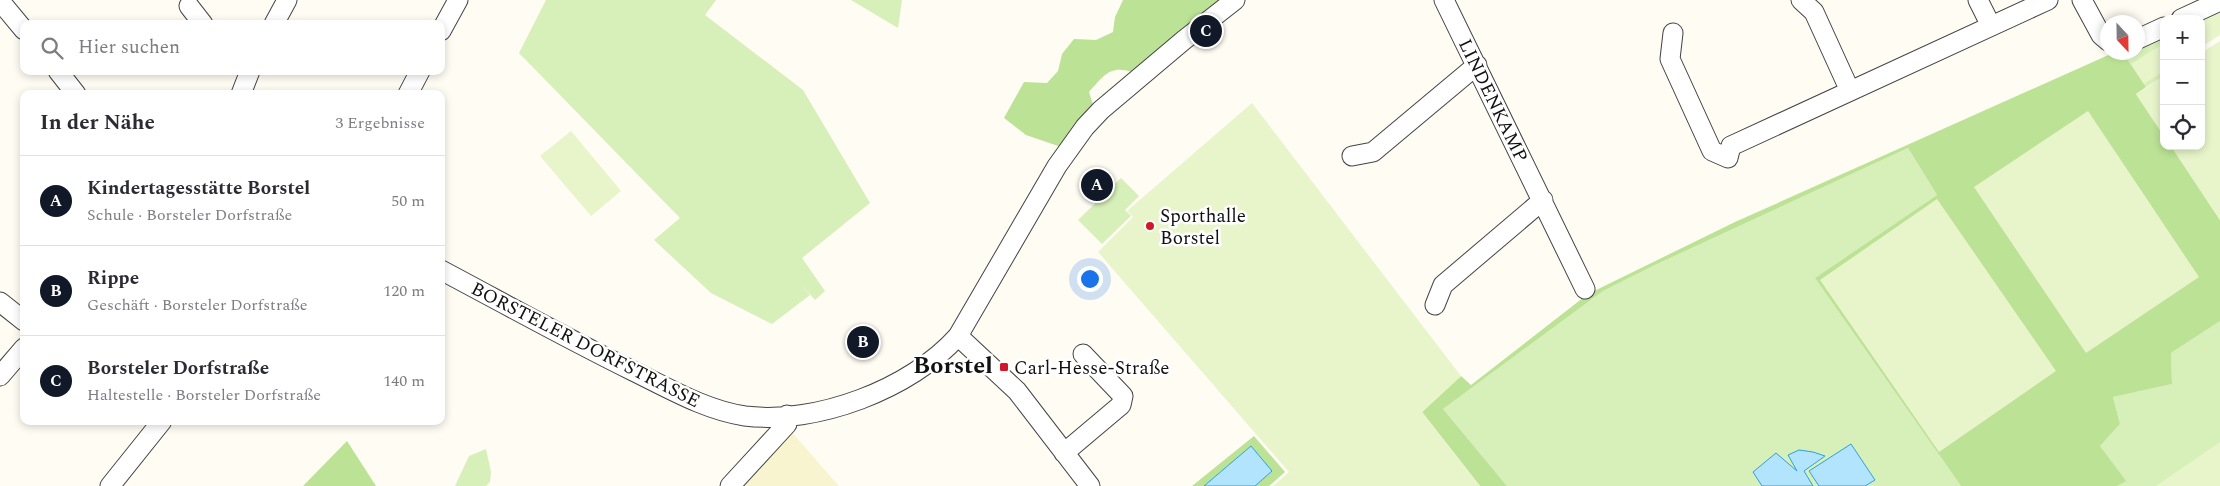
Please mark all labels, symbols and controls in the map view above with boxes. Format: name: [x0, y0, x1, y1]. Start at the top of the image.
pin: C: [1190, 12, 1222, 50]
north arrow: [2100, 15, 2145, 60]
map controls: [2160, 15, 2205, 150]
button: +: [2160, 15, 2205, 60]
search box: [20, 20, 445, 75]
text: Hier suchen: [78, 33, 180, 62]
icon: search: [38, 34, 66, 62]
street label: LINDENKAMP: [1450, 34, 1535, 167]
button: −: [2160, 60, 2205, 105]
button: locate: [2160, 105, 2205, 150]
text: In der Nähe: [40, 107, 155, 139]
text: 3 Ergebnisse: [335, 111, 425, 135]
pin: A: [1081, 166, 1113, 204]
text: Kindertagesstätte Borstel: [87, 174, 310, 203]
text: A: [50, 189, 62, 213]
text: 50 m: [391, 189, 425, 213]
place label: Sporthalle Borstel: [1160, 202, 1246, 253]
text: Schule · Borsteler Dorfstraße: [87, 203, 292, 227]
marker: Sporthalle Borstel: [1144, 220, 1156, 232]
text: Rippe: [87, 264, 139, 293]
your location: [1077, 266, 1103, 292]
street label: BORSTELER DORFSTRASSE: [466, 275, 705, 416]
text: B: [50, 279, 62, 303]
text: 120 m: [383, 279, 425, 303]
text: Geschäft · Borsteler Dorfstraße: [87, 293, 308, 317]
pin: B: [847, 323, 879, 361]
district label: Borstel: [913, 348, 993, 384]
text: Borsteler Dorfstraße: [87, 354, 269, 383]
place label: Carl-Hesse-Straße: [1014, 354, 1170, 383]
marker: Carl-Hesse-Straße: [998, 361, 1010, 373]
text: C: [50, 369, 62, 393]
text: 140 m: [383, 369, 425, 393]
text: Haltestelle · Borsteler Dorfstraße: [87, 383, 321, 407]

